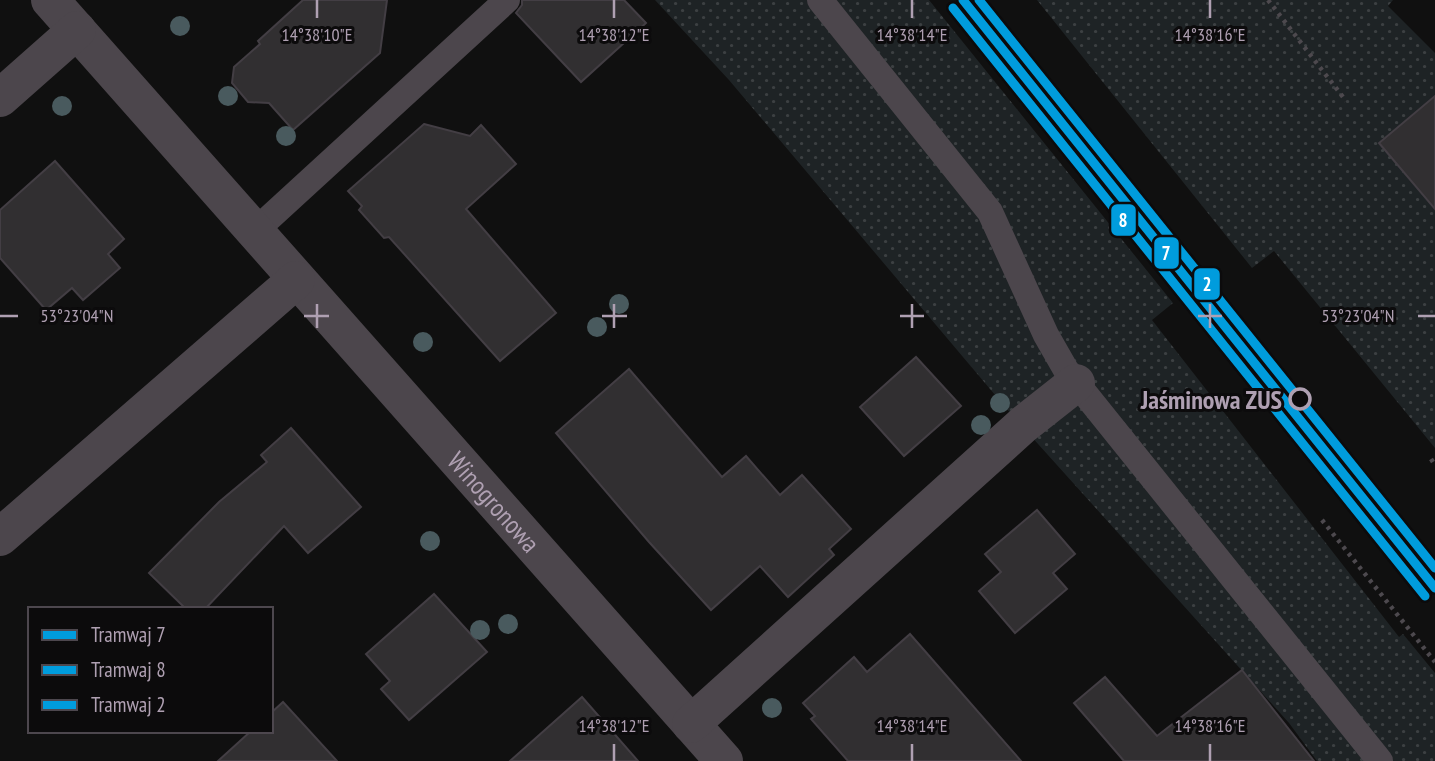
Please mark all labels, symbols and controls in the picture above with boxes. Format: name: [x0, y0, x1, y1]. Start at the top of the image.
text: 14°38'10"E: [282, 23, 352, 46]
text: 14°38'12"E: [579, 23, 649, 46]
text: 14°38'14"E: [877, 23, 947, 46]
text: 14°38'16"E: [1175, 23, 1245, 46]
line badge: 8: [1110, 203, 1137, 237]
text: 8: [1118, 208, 1128, 232]
line badge: 7: [1153, 236, 1180, 270]
text: 7: [1161, 241, 1171, 265]
line badge: 2: [1193, 267, 1221, 301]
text: 2: [1202, 272, 1212, 296]
text: 53°23'04"N: [41, 304, 113, 327]
text: 53°23'04"N: [1322, 304, 1394, 327]
place label: Jaśminowa ZUS: [1140, 383, 1282, 416]
marker: Jaśminowa ZUS: [1289, 388, 1311, 410]
street label: Winogronowa: [441, 444, 548, 559]
legend: [28, 607, 273, 733]
text: Tramwaj 7: [91, 621, 166, 648]
text: Tramwaj 8: [91, 656, 166, 683]
text: Tramwaj 2: [91, 691, 166, 718]
text: 14°38'12"E: [579, 714, 649, 737]
text: 14°38'14"E: [877, 714, 947, 737]
text: 14°38'16"E: [1175, 714, 1245, 737]

